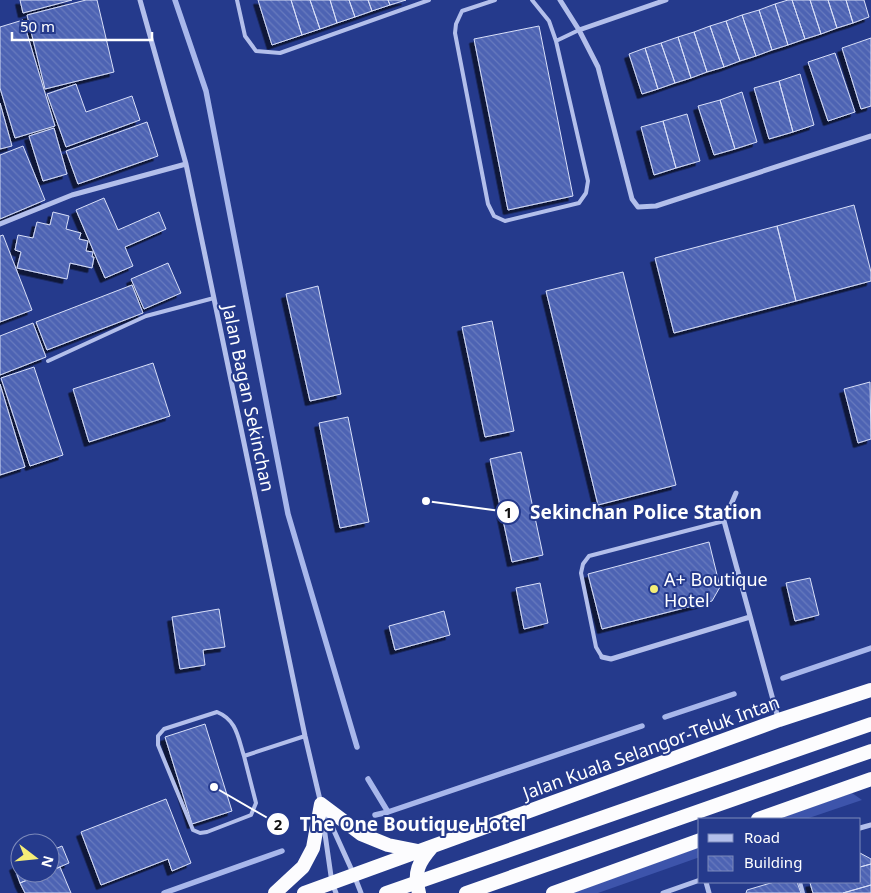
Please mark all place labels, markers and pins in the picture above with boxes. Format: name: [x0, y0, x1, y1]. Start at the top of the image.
callout: Sekinchan Police Station: [495, 495, 772, 529]
place label: A+ Boutique Hotel: [664, 567, 768, 612]
marker: A+ Boutique Hotel: [648, 583, 660, 595]
callout: The One Boutique Hotel: [265, 807, 536, 841]

